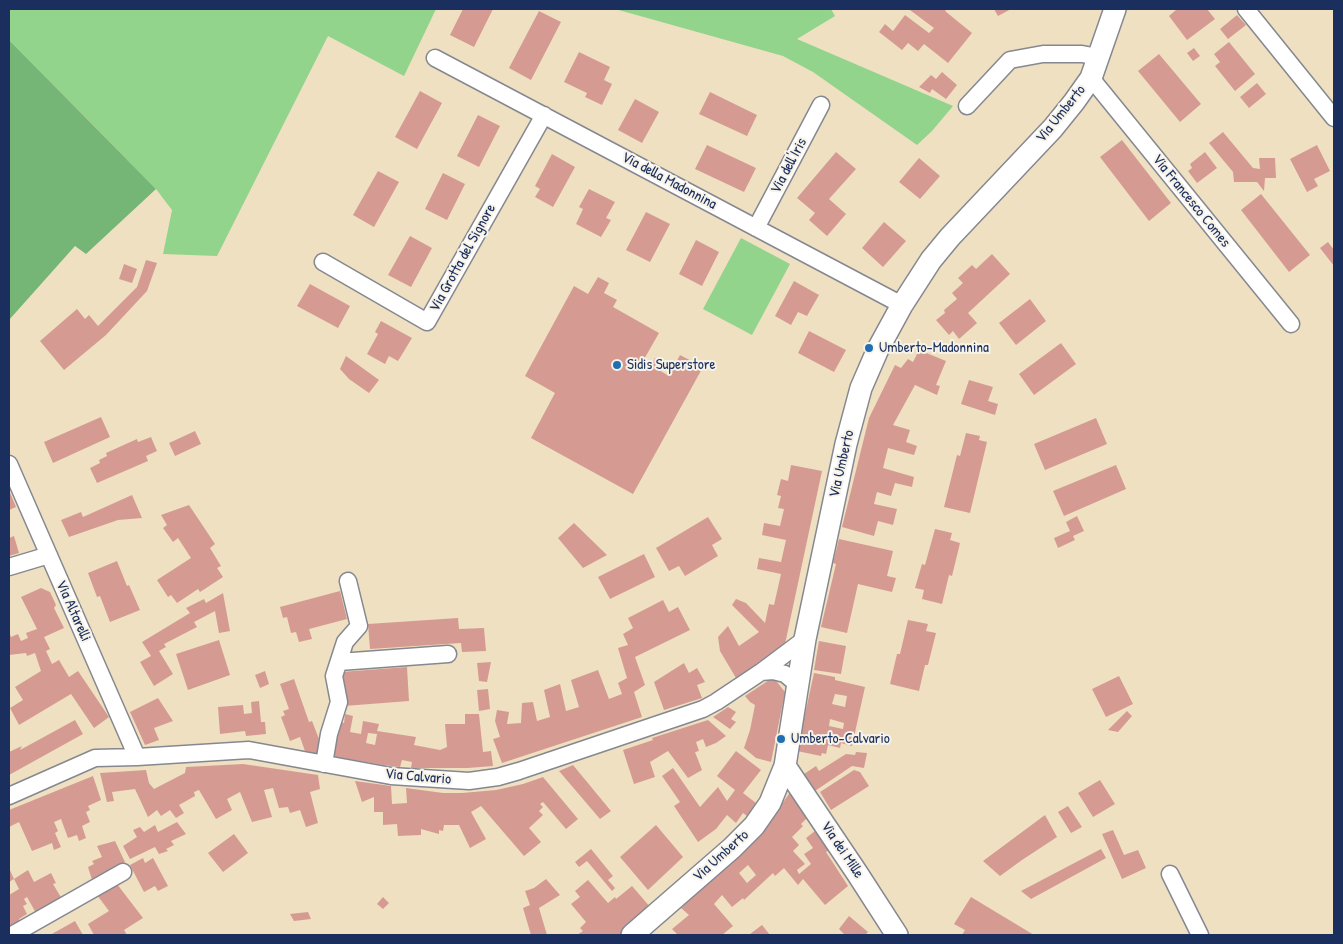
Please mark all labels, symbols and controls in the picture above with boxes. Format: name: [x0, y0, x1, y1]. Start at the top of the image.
street label: Via Umberto: [1032, 82, 1090, 146]
street label: Via dell'Iris: [767, 135, 811, 197]
street label: Via della Madonnina: [618, 148, 720, 214]
street label: Via Francesco Comes: [1148, 151, 1234, 251]
street label: Via Grotta del Signore: [426, 201, 500, 315]
place label: Umberto-Madonnina: [879, 339, 989, 357]
marker: Umberto-Madonnina: [863, 342, 875, 354]
place label: Sidis Superstore: [627, 356, 715, 374]
marker: Sidis Superstore: [611, 359, 623, 371]
street label: Via Umberto: [826, 429, 858, 499]
street label: Via Altarelli: [52, 578, 94, 644]
place label: Umberto-Calvario: [791, 730, 890, 748]
marker: Umberto-Calvario: [775, 733, 787, 745]
street label: Via Calvario: [384, 765, 452, 789]
street label: Via dei Mille: [817, 818, 867, 882]
street label: Via Umberto: [689, 826, 753, 886]

